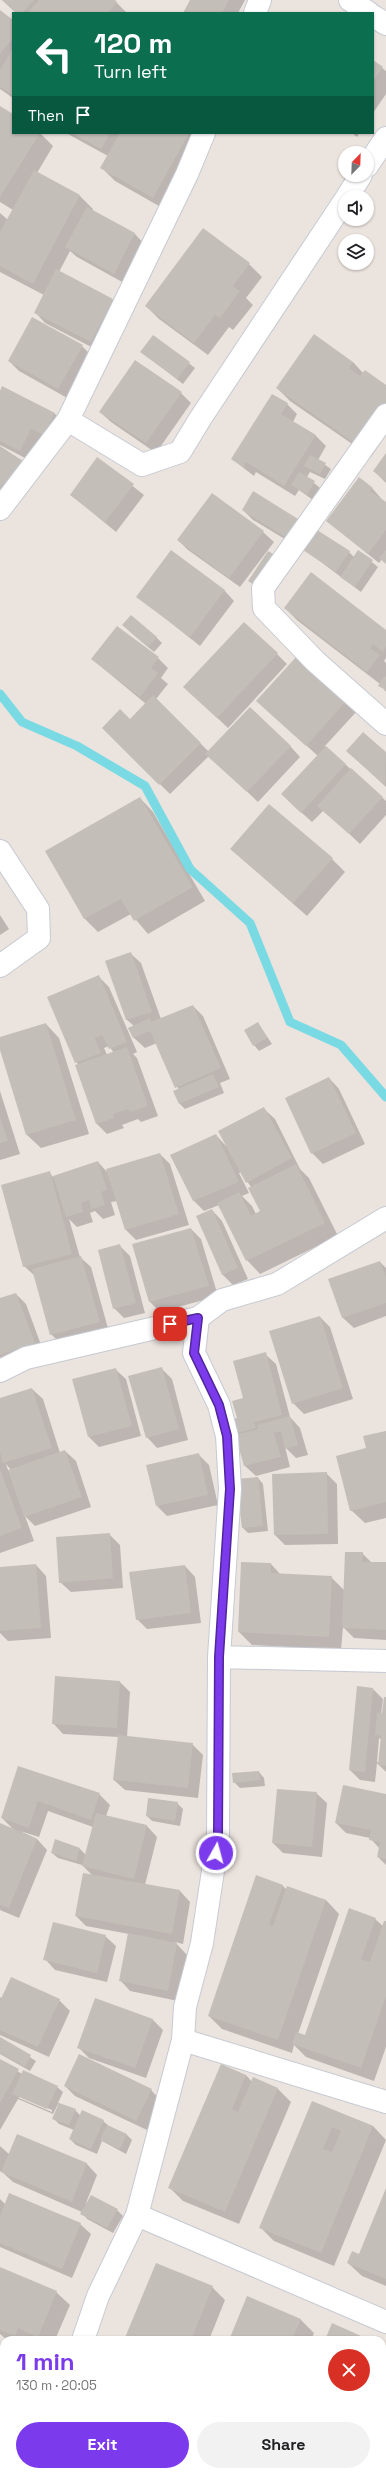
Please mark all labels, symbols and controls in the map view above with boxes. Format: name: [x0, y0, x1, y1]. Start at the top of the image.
text: 120 m: [94, 25, 172, 61]
icon: left: [28, 28, 80, 80]
text: Turn left: [94, 60, 167, 83]
icon: arrive: [72, 104, 94, 126]
text: Then: [28, 106, 64, 125]
north arrow: [338, 146, 374, 182]
map controls: [338, 146, 374, 270]
button: sound: [338, 190, 374, 226]
button: layers: [338, 234, 374, 270]
pin: [153, 1307, 187, 1341]
icon: arrive: [159, 1313, 181, 1335]
position arrow: [195, 1832, 237, 1874]
text: 1 min: [16, 2346, 75, 2377]
button: close: [328, 2349, 370, 2391]
text: 130 m · 20:05: [16, 2377, 97, 2394]
button: Exit: [16, 2422, 189, 2468]
button: Share: [197, 2422, 370, 2468]

